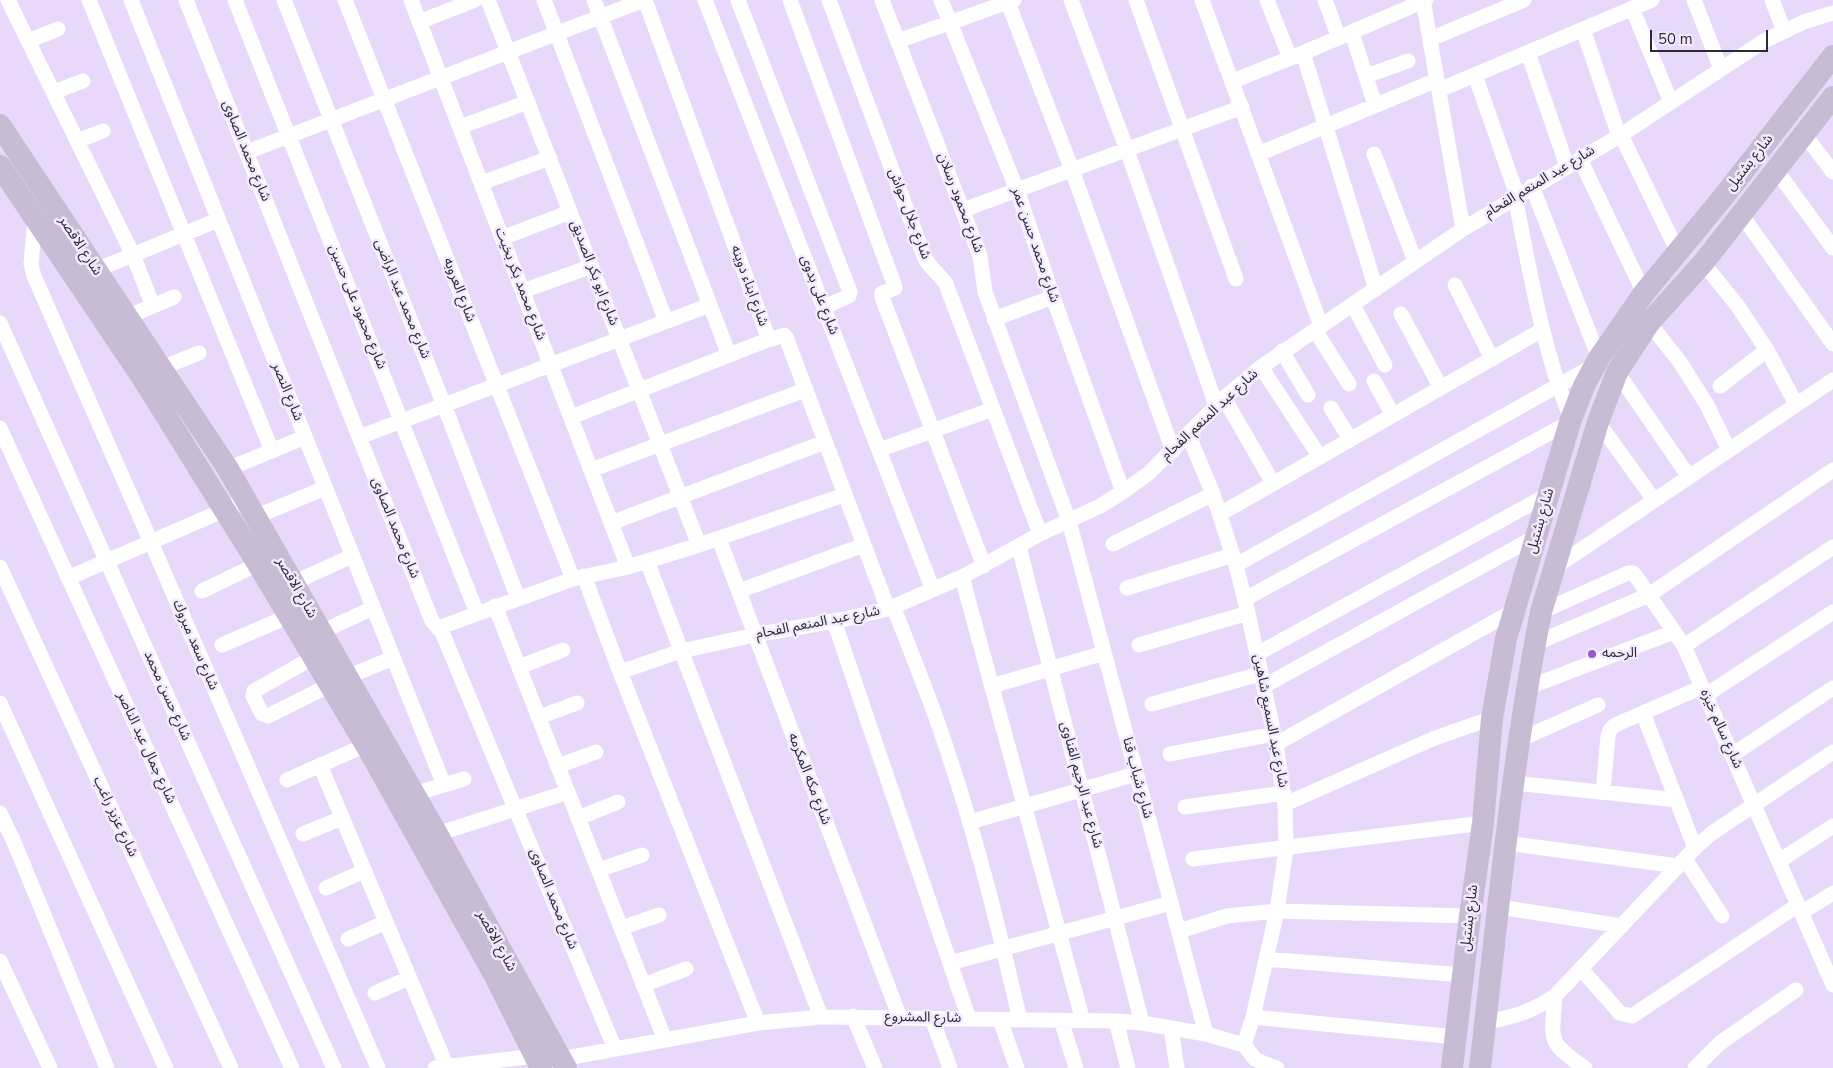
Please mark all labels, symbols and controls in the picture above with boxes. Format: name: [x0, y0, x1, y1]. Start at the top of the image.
scale bar: [1653, 20, 1770, 52]
text: 50 m: [1658, 29, 1693, 49]
street label: شارع محمد الصاوى: [218, 98, 274, 204]
street label: شارع بشتيل: [1723, 131, 1777, 195]
street label: شارع عبد المنعم الفحام: [1482, 142, 1598, 222]
street label: شارع محمود رسلان: [933, 151, 987, 255]
street label: شارع جلال حواش: [884, 166, 934, 262]
street label: شارع محمد حسن عمر: [1007, 185, 1063, 305]
street label: شارع الاقصر: [55, 213, 105, 279]
street label: شارع ابو بكر الصديق: [566, 218, 622, 328]
street label: شارع محمد بكر بخيت: [491, 225, 549, 343]
street label: شارع محمد عبد الراضى: [370, 237, 434, 361]
street label: شارع محمود على حسين: [324, 242, 390, 372]
street label: شارع ابناء دوينه: [727, 243, 771, 329]
street label: شارع على بدوى: [796, 253, 842, 337]
street label: شارع العروبه: [439, 255, 479, 325]
street label: شارع النصر: [268, 360, 306, 424]
street label: شارع عبد المنعم الفحام: [1158, 366, 1262, 464]
street label: شارع محمد الصاوى: [367, 475, 423, 581]
street label: شارع بشتيل: [1524, 486, 1558, 556]
street label: شارع الاقصر: [272, 555, 320, 621]
street label: شارع سعد مبروك: [168, 597, 222, 693]
street label: شارع عبد المنعم الفحام: [755, 603, 881, 643]
place label: الرحمه: [1602, 646, 1637, 662]
street label: شارع حسن محمد: [140, 648, 194, 744]
marker: الرحمه: [1586, 648, 1598, 660]
street label: شارع عبد السميع شاهين: [1249, 653, 1291, 789]
street label: شارع سالم خيزه: [1696, 687, 1746, 771]
street label: شارع جمال عبد الناصر: [113, 689, 179, 807]
street label: شارع عبد الرحيم القناوى: [1056, 720, 1106, 850]
street label: شارع مكه المكرمه: [784, 731, 834, 827]
street label: شارع شباب قنا: [1118, 736, 1156, 820]
street label: شارع عزيز راغب: [89, 774, 141, 860]
street label: شارع محمد الصاوى: [525, 846, 581, 952]
street label: شارع بشتيل: [1458, 884, 1482, 952]
street label: شارع الاقصر: [472, 907, 520, 975]
street label: شارع المشروع: [884, 1009, 962, 1027]

